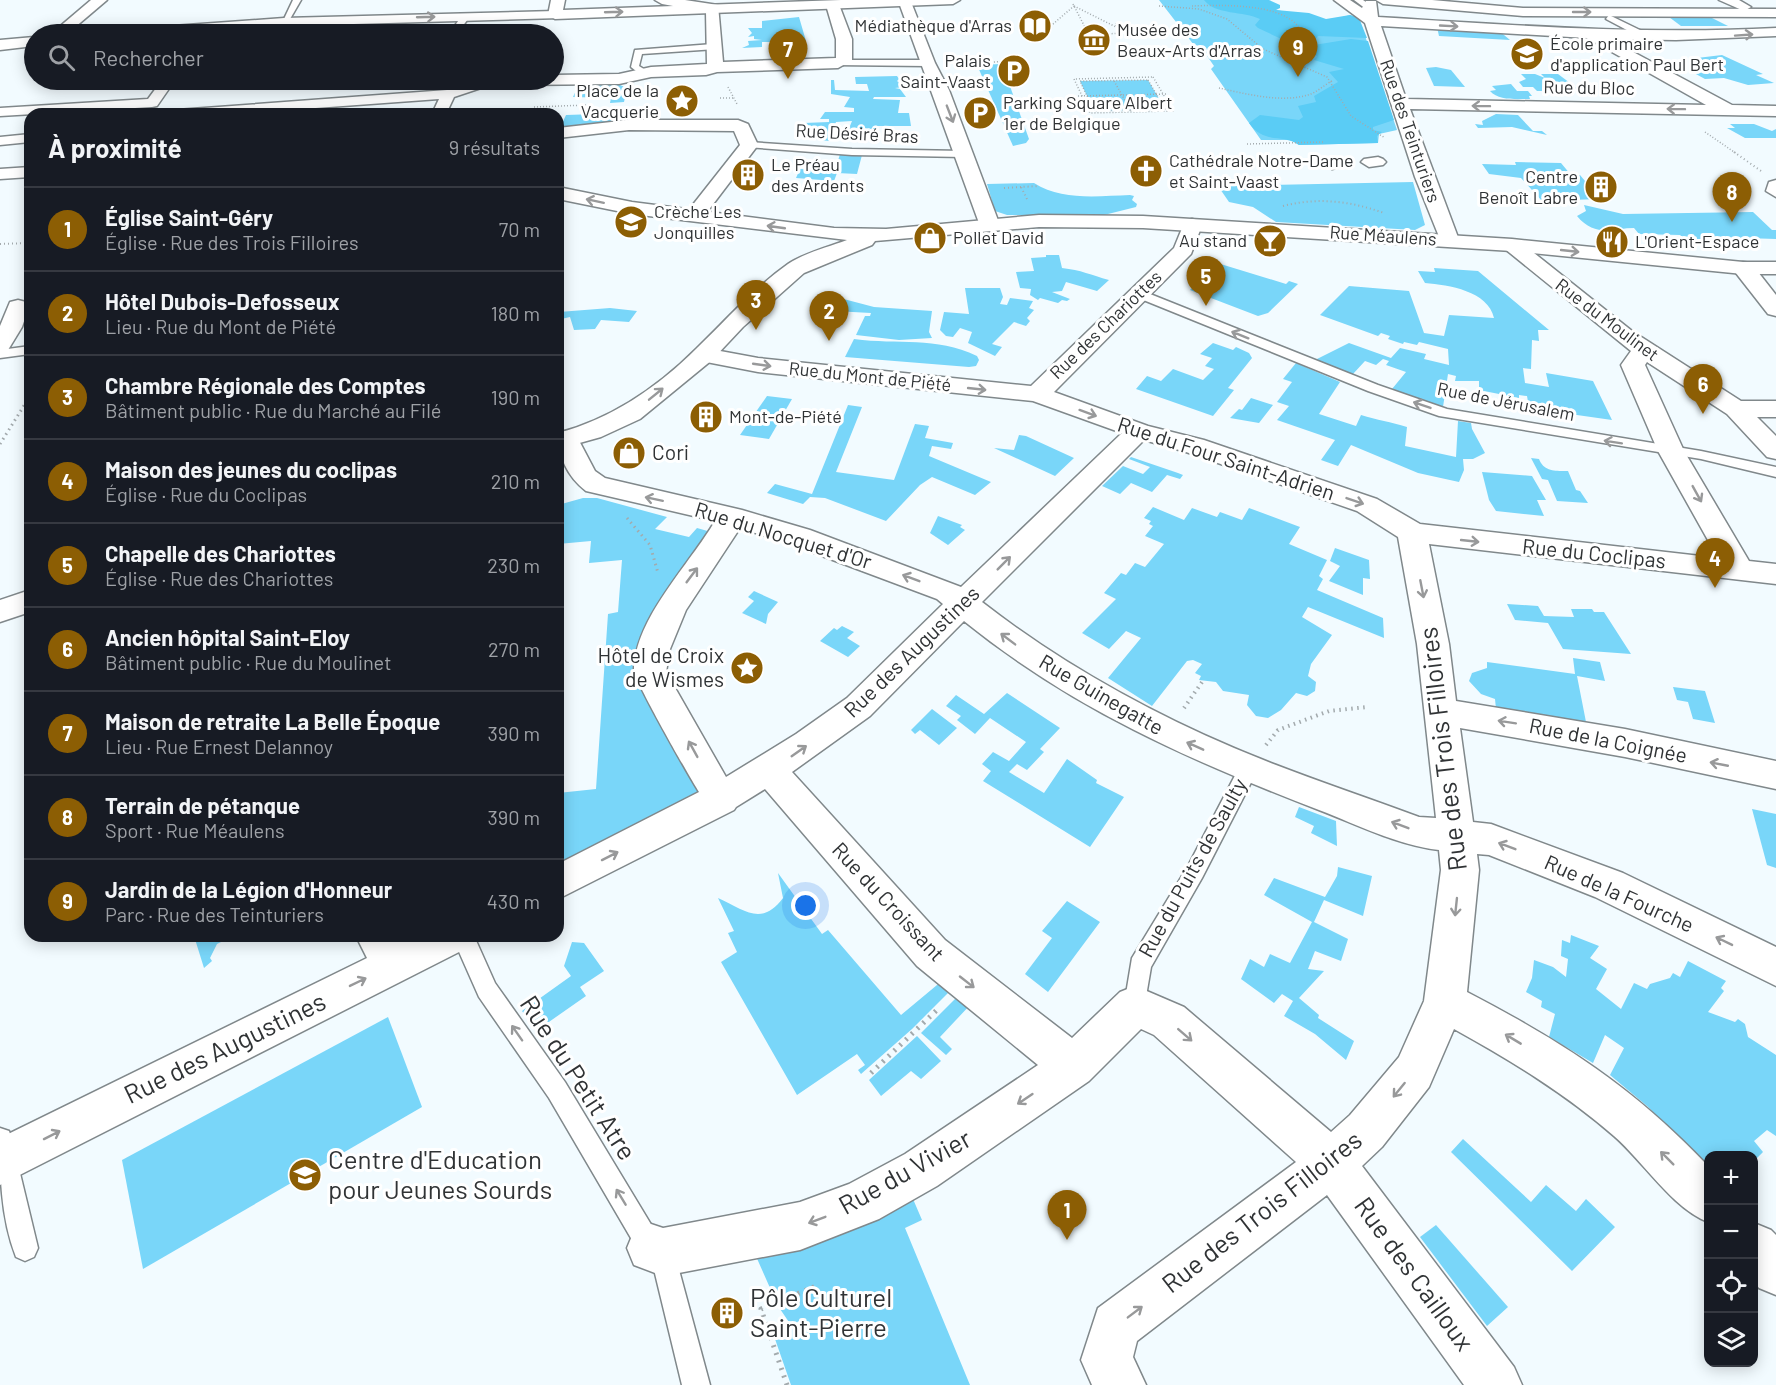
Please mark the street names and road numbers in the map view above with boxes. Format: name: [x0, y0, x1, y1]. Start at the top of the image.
street label: Rue des Teinturiers: [1376, 56, 1446, 205]
street label: Rue du Bloc: [1543, 75, 1635, 99]
street label: Rue Désiré Bras: [795, 119, 919, 147]
street label: Rue Méaulens: [1329, 220, 1437, 250]
street label: Rue des Chariottes: [1045, 265, 1166, 383]
street label: Rue du Moulinet: [1552, 273, 1664, 365]
street label: Rue du Mont de Piété: [788, 357, 952, 395]
street label: Rue de Jérusalem: [1436, 377, 1577, 425]
street label: Rue du Four Saint-Adrien: [1115, 411, 1338, 504]
street label: Rue du Nocquet d'Or: [692, 496, 875, 573]
street label: Rue du Coclipas: [1521, 533, 1667, 572]
street label: Rue des Augustines: [838, 580, 984, 722]
street label: Rue des Trois Filloires: [1411, 626, 1472, 873]
street label: Rue Guinegatte: [1035, 648, 1168, 739]
street label: Rue de la Coignée: [1527, 712, 1689, 767]
street label: Rue du Puits de Saulty: [1132, 773, 1251, 961]
street label: Rue du Croissant: [828, 836, 950, 965]
street label: Rue de la Fourche: [1541, 849, 1698, 937]
street label: Rue des Augustines: [118, 984, 330, 1109]
street label: Rue du Petit Atre: [515, 989, 644, 1165]
street label: Rue du Vivier: [833, 1121, 976, 1220]
street label: Rue des Trois Filloires: [1155, 1123, 1367, 1299]
street label: Rue des Cailloux: [1349, 1190, 1481, 1356]

